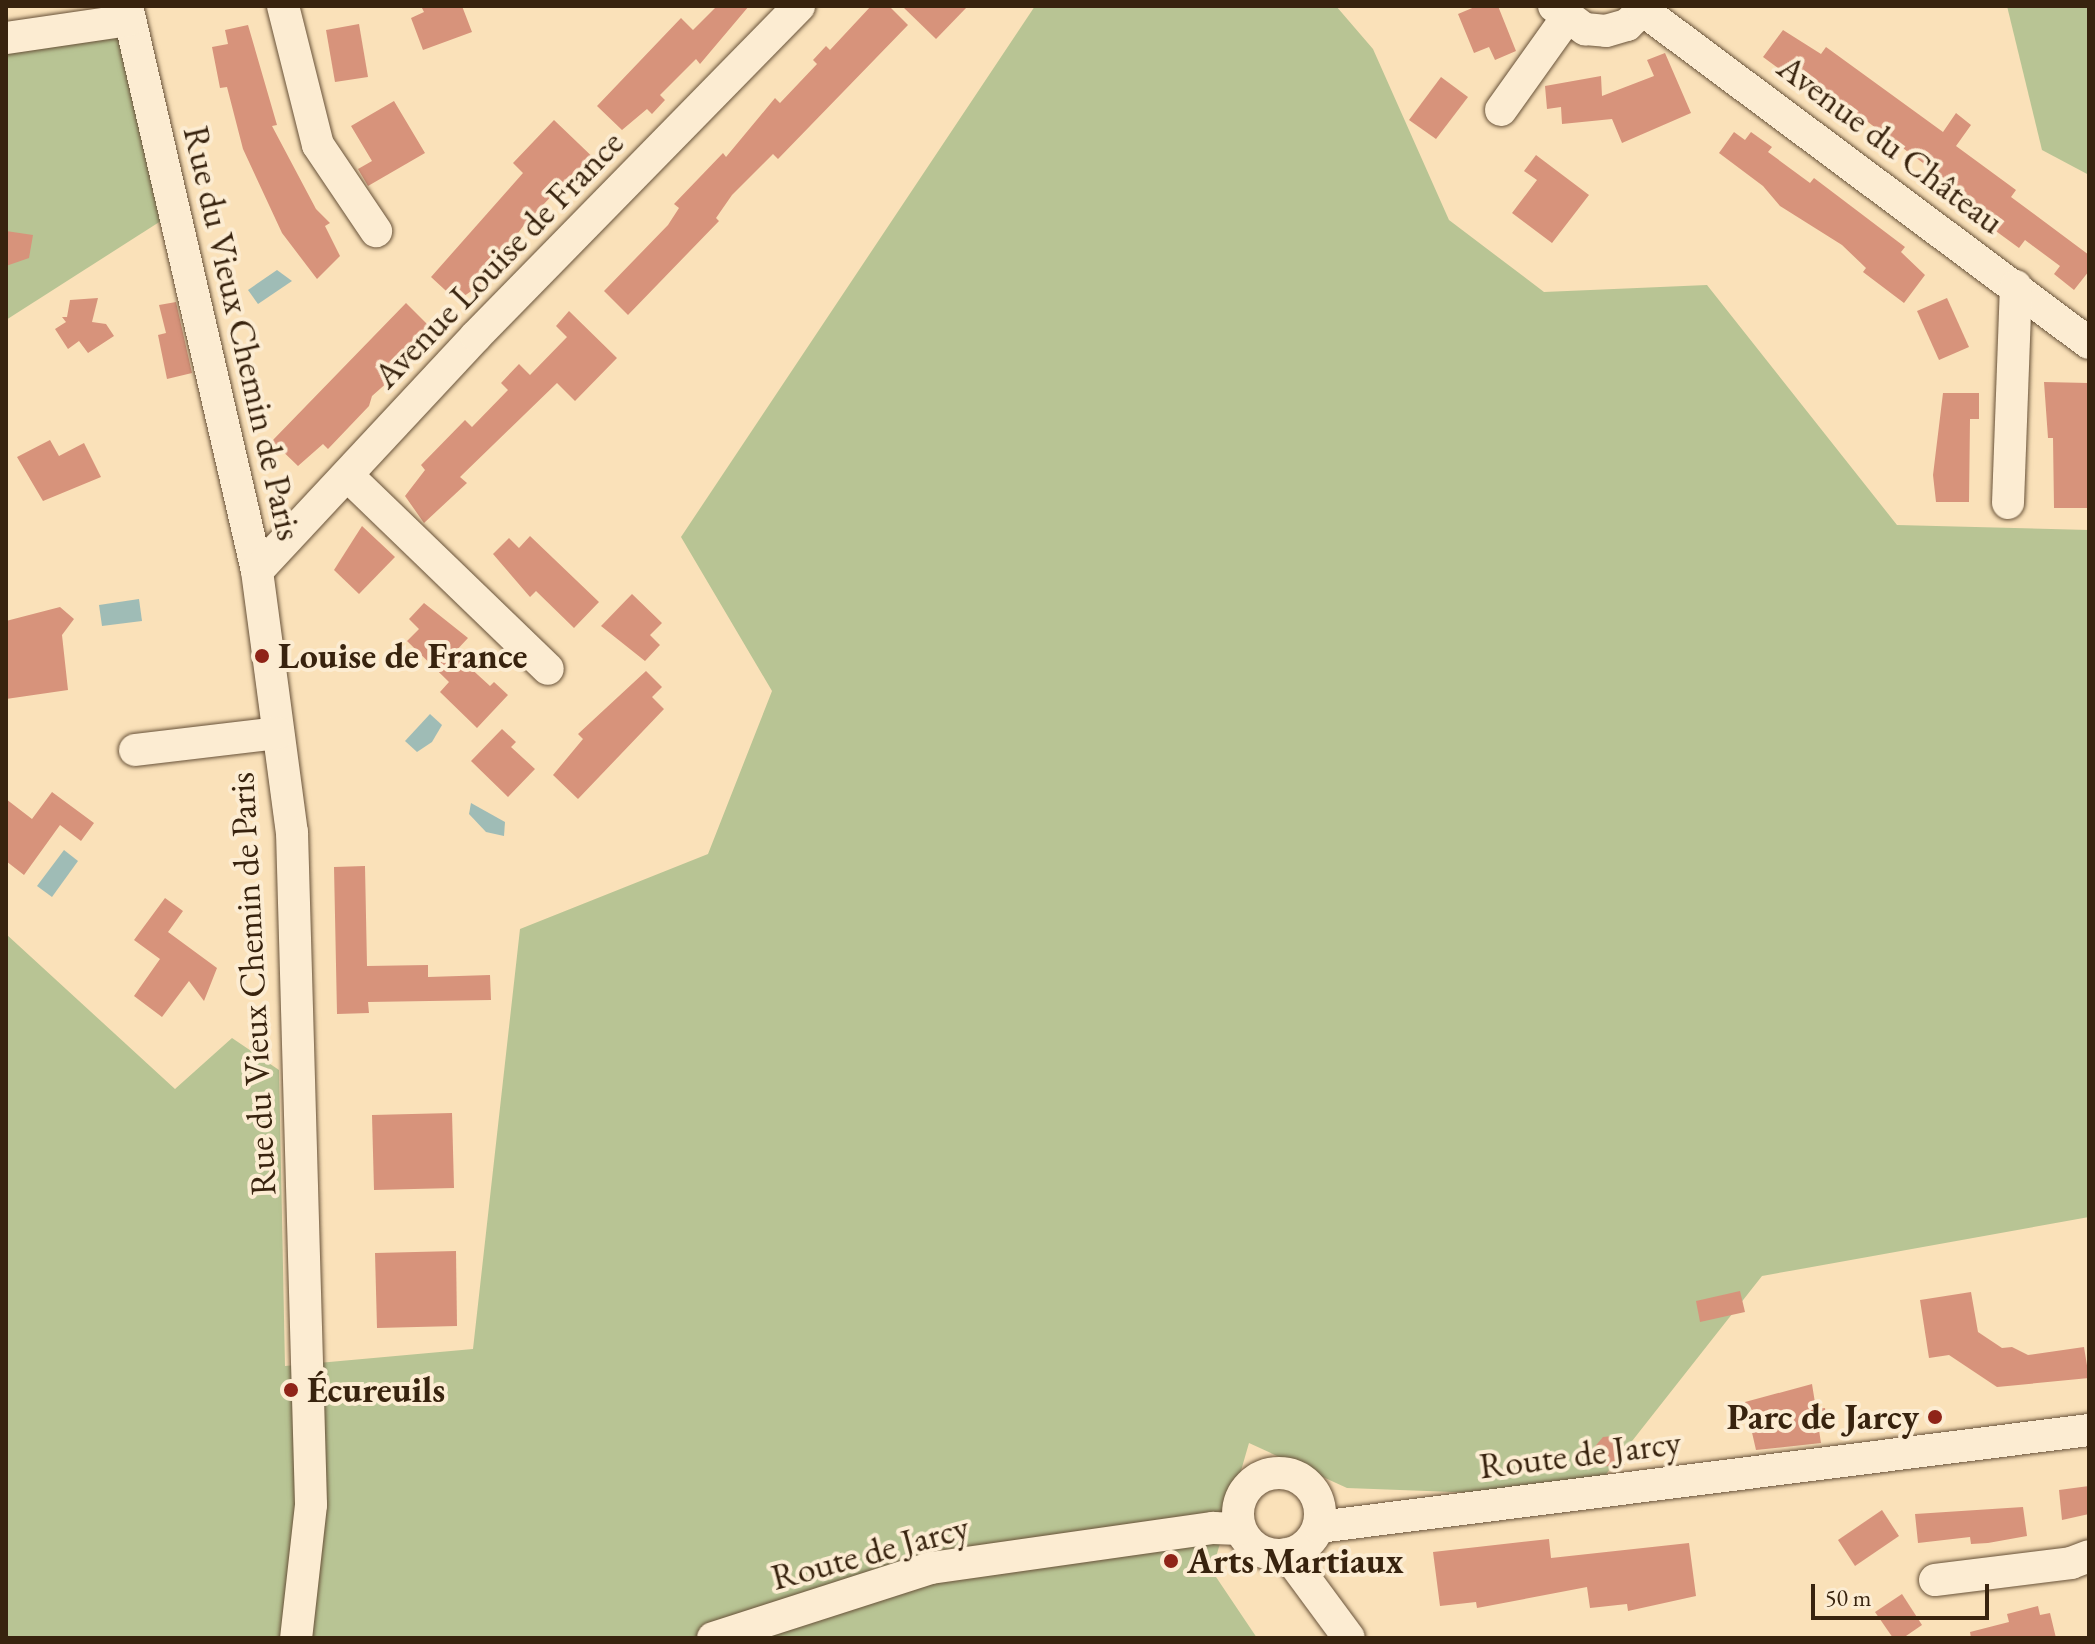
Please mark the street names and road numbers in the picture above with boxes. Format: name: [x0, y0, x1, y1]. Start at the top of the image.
street label: Avenue du Château: [1769, 45, 2013, 243]
street label: Avenue Louise de France: [364, 121, 632, 397]
street label: Rue du Vieux Chemin de Paris: [174, 122, 312, 544]
street label: Rue du Vieux Chemin de Paris: [219, 771, 285, 1197]
street label: Route de Jarcy: [1477, 1420, 1683, 1488]
street label: Route de Jarcy: [766, 1505, 974, 1599]

